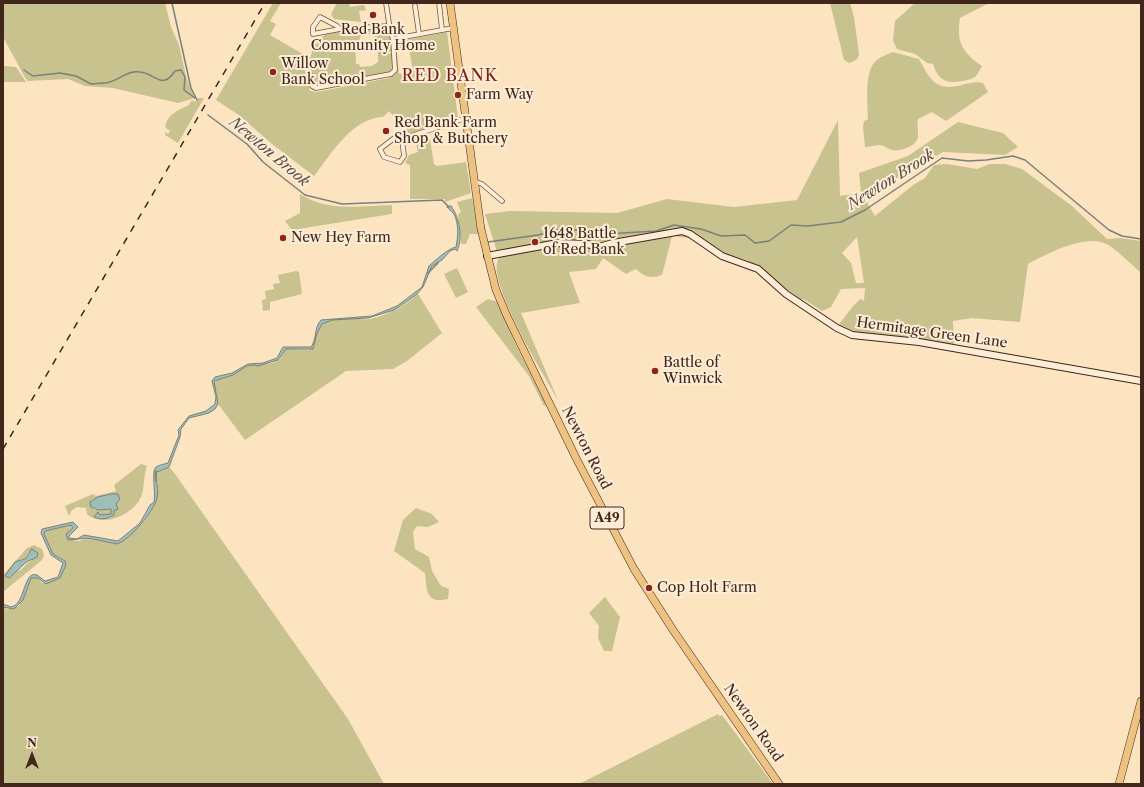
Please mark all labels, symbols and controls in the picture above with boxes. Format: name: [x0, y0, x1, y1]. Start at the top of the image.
marker: Red Bank Community Home: [368, 10, 378, 20]
place label: Red Bank Community Home: [311, 22, 435, 54]
place label: Willow Bank School: [281, 56, 365, 88]
district label: RED BANK: [402, 66, 498, 86]
marker: Willow Bank School: [268, 67, 278, 77]
place label: Farm Way: [466, 87, 534, 103]
marker: Farm Way: [453, 90, 463, 100]
water label: Newton Brook: [225, 113, 313, 191]
place label: Red Bank Farm Shop & Butchery: [394, 115, 508, 148]
marker: Red Bank Farm Shop & Butchery: [381, 126, 391, 136]
water label: Newton Brook: [844, 146, 938, 214]
place label: 1648 Battle of Red Bank: [543, 226, 625, 258]
place label: New Hey Farm: [291, 230, 391, 246]
marker: New Hey Farm: [278, 233, 288, 243]
marker: 1648 Battle of Red Bank: [530, 237, 540, 247]
street label: Hermitage Green Lane: [855, 314, 1009, 352]
place label: Battle of Winwick: [663, 355, 722, 388]
marker: Battle of Winwick: [650, 366, 660, 376]
street label: Newton Road: [558, 404, 614, 492]
road number: A49: [590, 507, 624, 529]
place label: Cop Holt Farm: [657, 580, 757, 596]
marker: Cop Holt Farm: [644, 583, 654, 593]
street label: Newton Road: [720, 681, 786, 765]
north arrow: [12, 735, 52, 775]
text: N: [27, 736, 37, 750]

